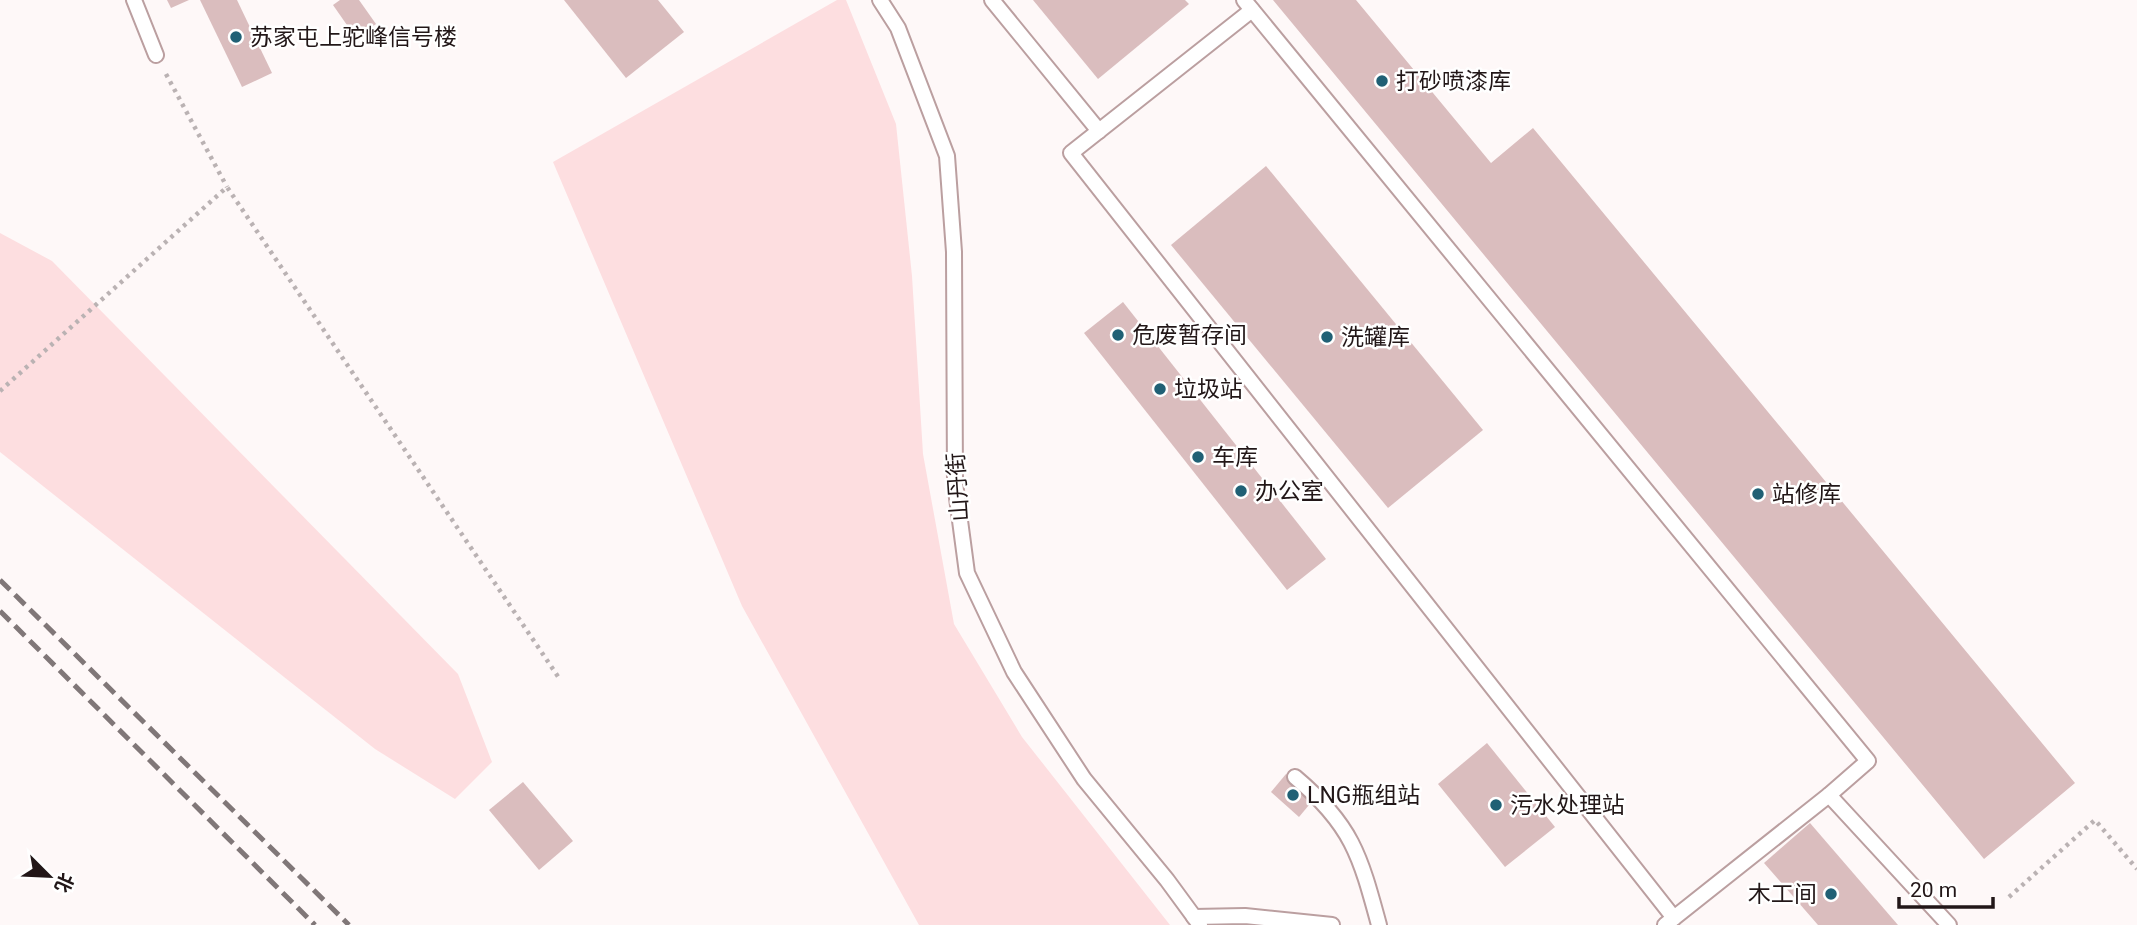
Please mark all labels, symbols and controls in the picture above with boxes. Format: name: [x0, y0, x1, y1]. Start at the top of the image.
place label: 苏家屯上驼峰信号楼: [250, 24, 457, 51]
marker: 苏家屯上驼峰信号楼: [228, 29, 244, 45]
place label: 打砂喷漆库: [1396, 68, 1511, 95]
marker: 打砂喷漆库: [1374, 73, 1390, 89]
place label: 危废暂存间: [1132, 322, 1247, 349]
place label: 洗罐库: [1341, 324, 1410, 351]
marker: 危废暂存间: [1110, 327, 1126, 343]
marker: 洗罐库: [1319, 329, 1335, 345]
place label: 垃圾站: [1174, 376, 1243, 403]
marker: 垃圾站: [1152, 381, 1168, 397]
place label: 车库: [1212, 444, 1258, 471]
marker: 车库: [1190, 449, 1206, 465]
street label: 山丹街: [942, 452, 974, 522]
place label: 办公室: [1255, 478, 1324, 505]
place label: 站修库: [1772, 481, 1841, 508]
marker: 办公室: [1233, 483, 1249, 499]
marker: 站修库: [1750, 486, 1766, 502]
place label: LNG瓶组站: [1307, 782, 1420, 809]
marker: LNG瓶组站: [1285, 787, 1301, 803]
place label: 污水处理站: [1510, 792, 1625, 819]
marker: 污水处理站: [1488, 797, 1504, 813]
north arrow: [14, 841, 84, 911]
scale bar: [1899, 866, 1994, 910]
text: 北: [50, 869, 78, 896]
text: 20 m: [1910, 878, 1957, 902]
place label: 木工间: [1748, 881, 1817, 908]
marker: 木工间: [1823, 886, 1839, 902]

